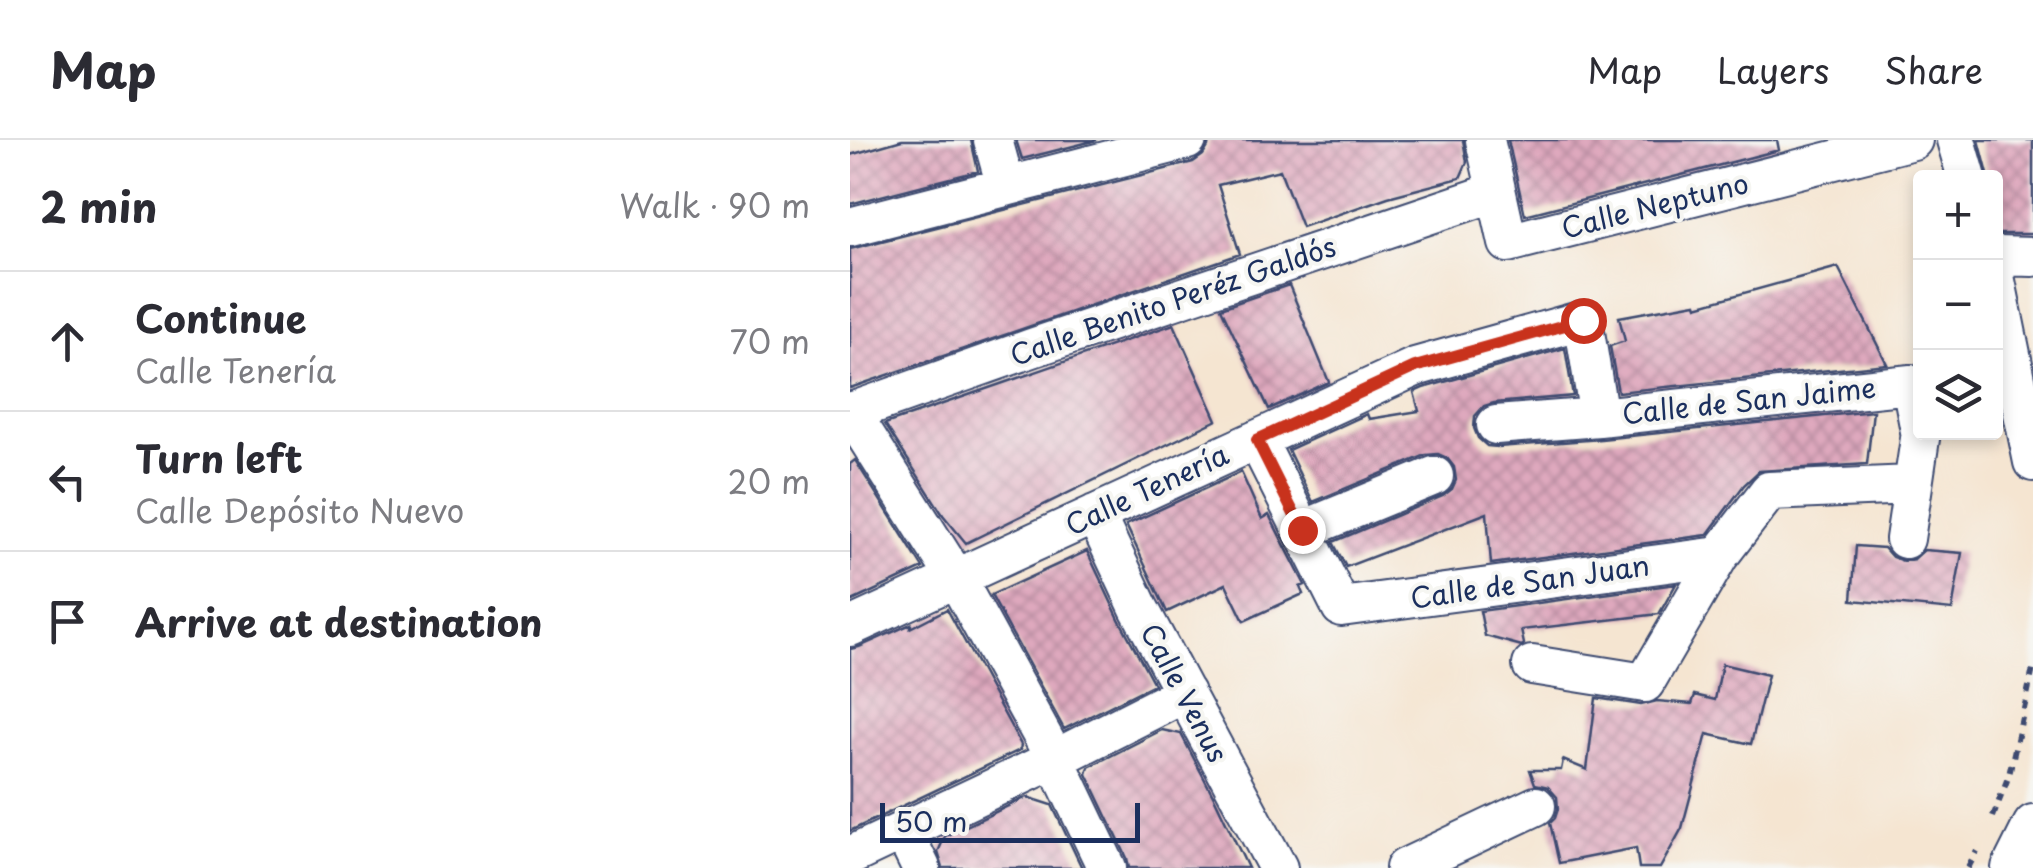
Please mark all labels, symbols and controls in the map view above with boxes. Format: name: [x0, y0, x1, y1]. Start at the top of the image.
text: Map: [50, 33, 156, 105]
text: Map: [1587, 43, 1662, 96]
text: Layers: [1717, 43, 1829, 96]
text: Share: [1884, 43, 1983, 96]
street label: Calle Neptuno: [1557, 161, 1753, 249]
map controls: [1913, 170, 2003, 440]
button: +: [1913, 170, 2003, 260]
text: 2 min: [40, 174, 157, 237]
text: Walk · 90 m: [619, 181, 810, 229]
street label: Calle Benito Peréz Galdós: [1004, 224, 1341, 376]
button: −: [1913, 260, 2003, 350]
text: Continue: [135, 289, 306, 346]
route start: [1561, 298, 1607, 344]
icon: ahead: [40, 314, 95, 369]
text: 70 m: [730, 317, 810, 365]
text: Calle Tenería: [135, 346, 336, 394]
button: layers: [1913, 350, 2003, 440]
street label: Calle de San Jaime: [1620, 365, 1878, 434]
text: Turn left: [135, 429, 303, 486]
street label: Calle Tenería: [1058, 432, 1235, 545]
icon: left: [40, 454, 95, 509]
text: 20 m: [728, 457, 810, 505]
text: Calle Depósito Nuevo: [135, 486, 464, 534]
route end: [1280, 508, 1326, 554]
street label: Calle de San Juan: [1407, 542, 1652, 619]
text: Arrive at destination: [135, 593, 543, 650]
icon: arrive: [40, 594, 95, 649]
street label: Calle Venus: [1131, 615, 1240, 770]
scale bar: [880, 798, 1140, 842]
text: 50 m: [895, 799, 968, 842]

